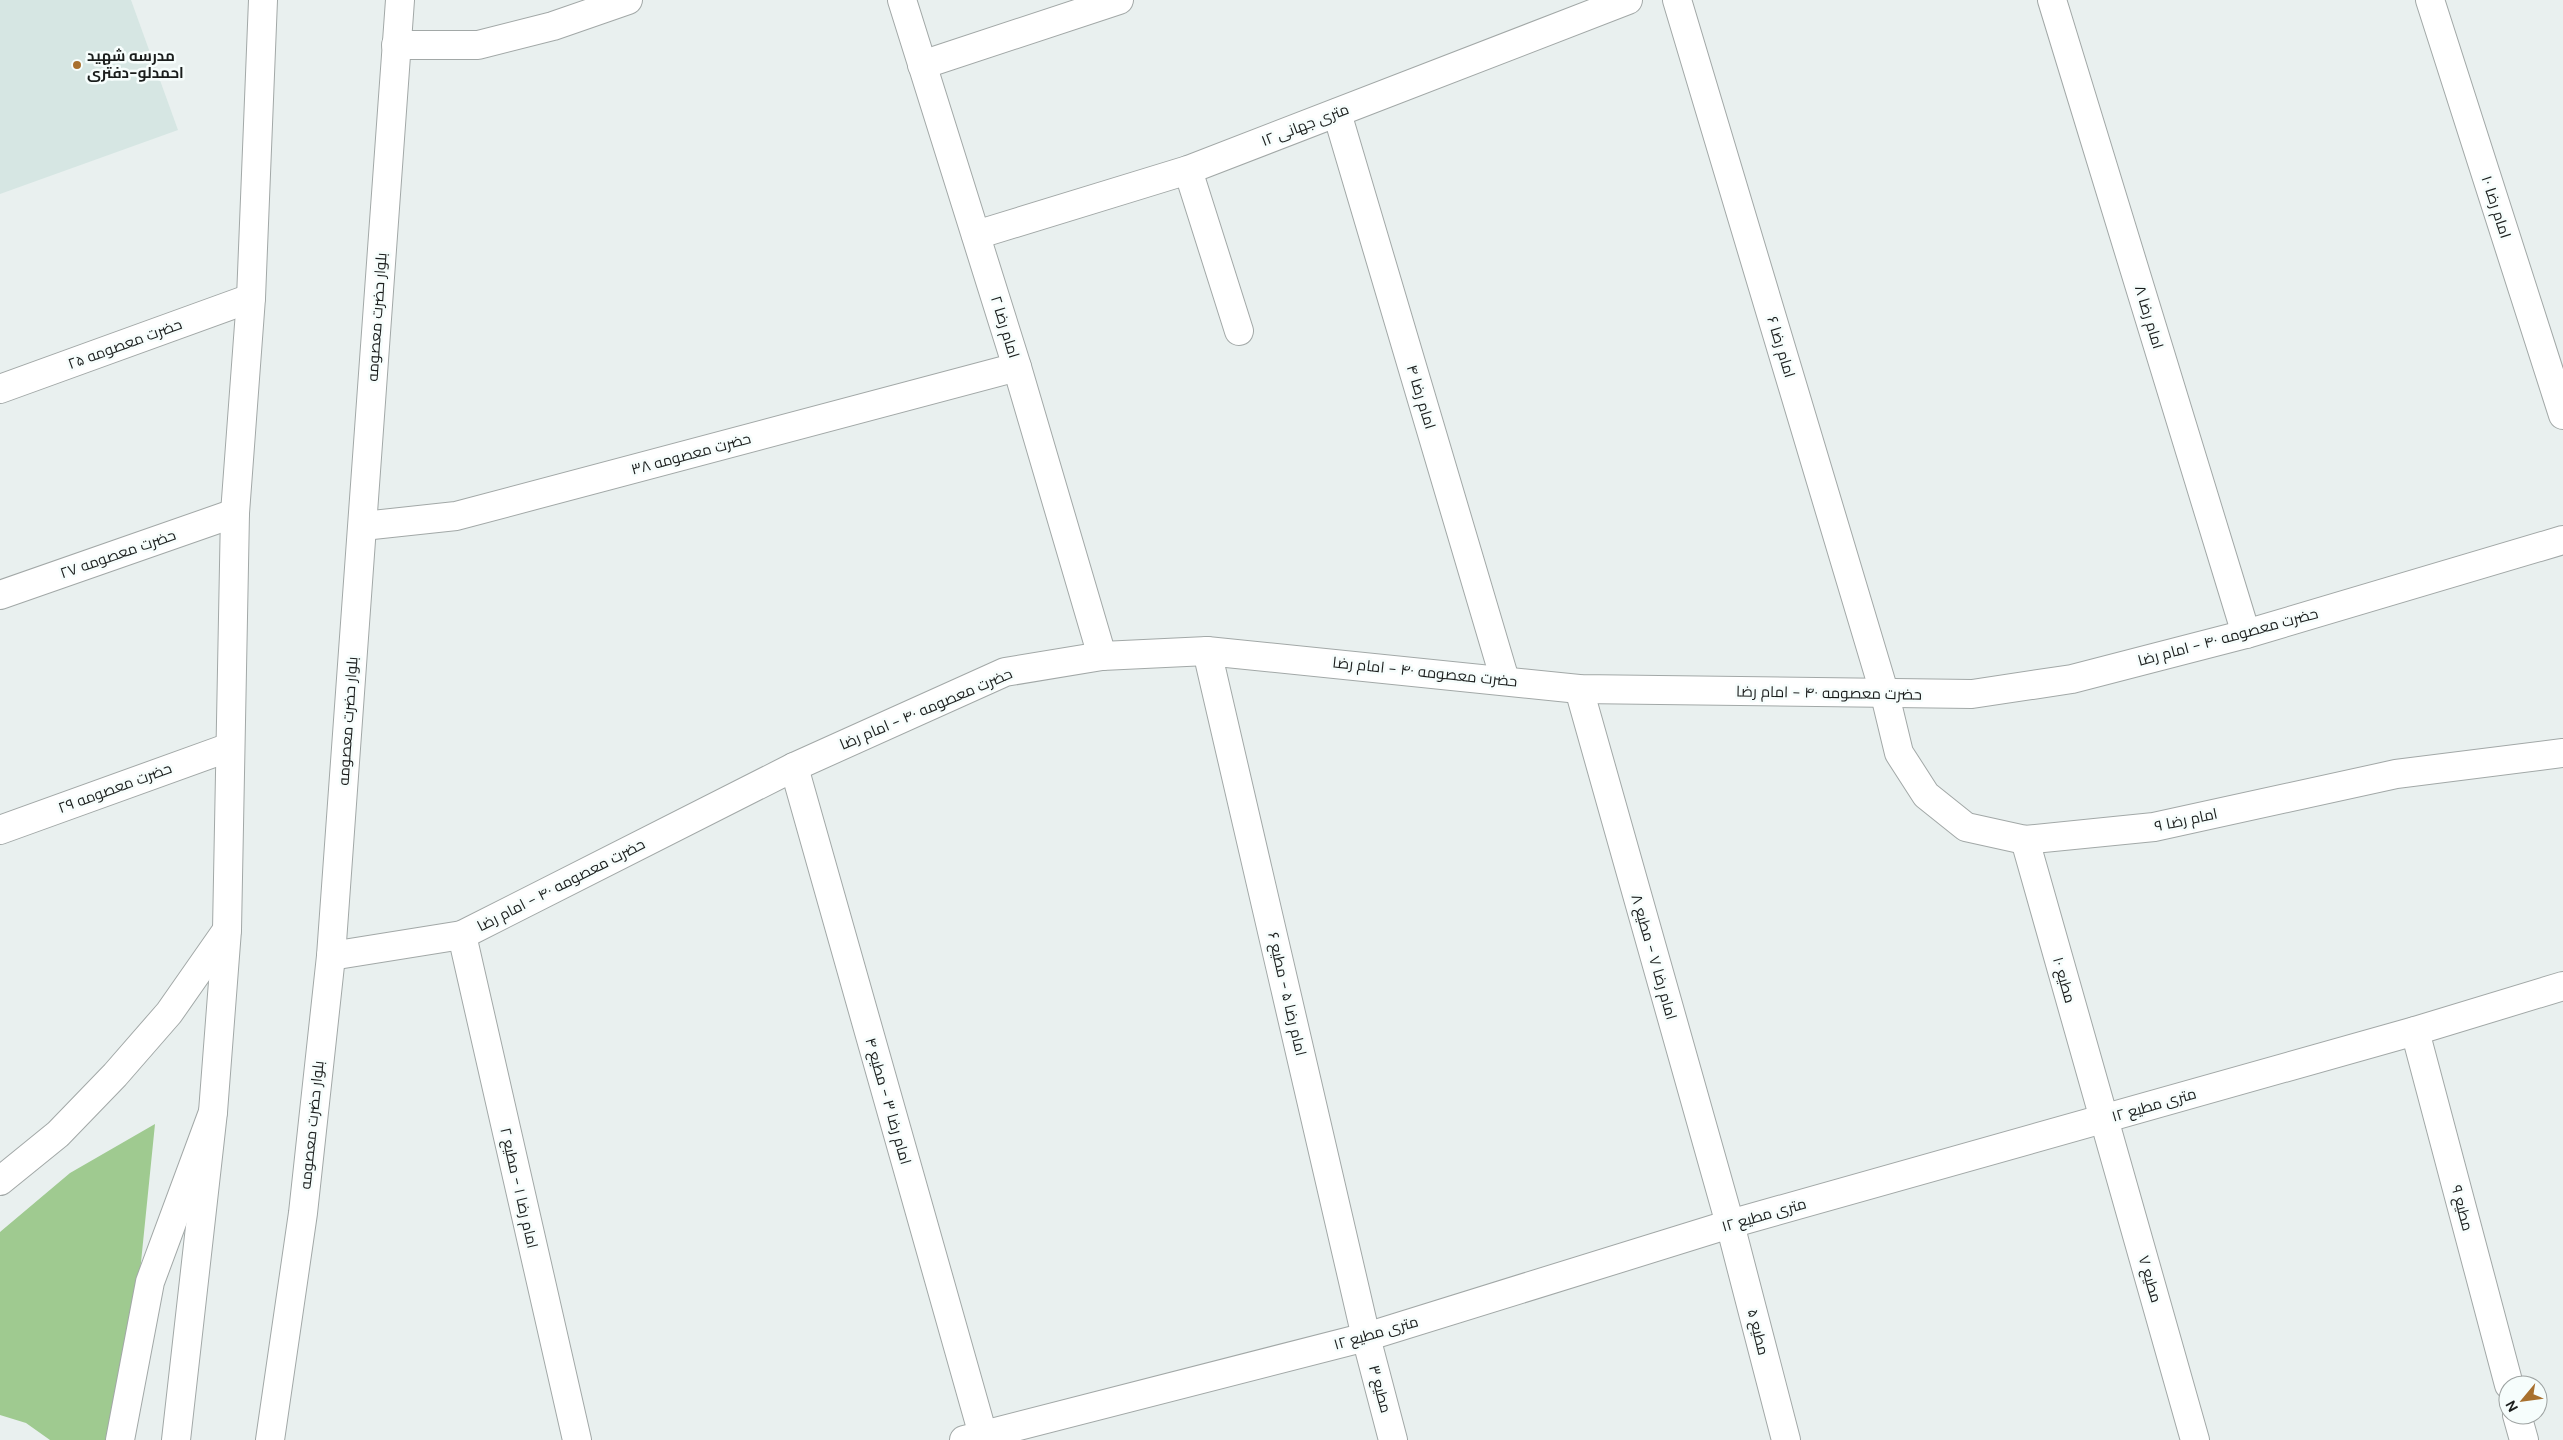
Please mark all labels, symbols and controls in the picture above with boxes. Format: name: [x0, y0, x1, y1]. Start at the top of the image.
place label: مدرسه شهید احمدلو-دفتری: [87, 46, 184, 83]
marker: مدرسه شهید احمدلو-دفتری: [71, 59, 83, 71]
street label: ۱۲ متری جهانی: [1258, 99, 1352, 151]
street label: امام رضا ۱۰: [2477, 173, 2515, 241]
street label: بلوار حضرت معصومه: [363, 252, 391, 382]
street label: امام رضا ۸: [2130, 283, 2168, 351]
street label: امام رضا ۲: [986, 293, 1024, 361]
street label: حضرت معصومه ۲۵: [65, 314, 185, 374]
street label: امام رضا ۶: [1762, 314, 1800, 380]
street label: امام رضا ۴: [1402, 362, 1440, 432]
street label: حضرت معصومه ۳۸: [629, 428, 753, 480]
street label: حضرت معصومه ۲۷: [57, 525, 179, 583]
street label: حضرت معصومه ۴۰ - امام رضا: [2136, 603, 2320, 671]
street label: حضرت معصومه ۴۰ - امام رضا: [1332, 652, 1518, 692]
street label: بلوار حضرت معصومه: [334, 656, 362, 786]
street label: حضرت معصومه ۴۰ - امام رضا: [837, 663, 1015, 755]
street label: حضرت معصومه ۴۰ - امام رضا: [1736, 681, 1922, 705]
street label: حضرت معصومه ۲۹: [55, 758, 175, 818]
street label: امام رضا ۹: [2153, 804, 2219, 836]
street label: حضرت معصومه ۴۰ - امام رضا: [474, 834, 648, 936]
street label: امام رضا ۷ - مطیع ۸: [1626, 892, 1681, 1022]
street label: امام رضا ۵ - مطیع ۶: [1262, 930, 1311, 1058]
street label: مطیع ۱۰: [2047, 955, 2080, 1006]
street label: امام رضا ۳ - مطیع ۴: [859, 1035, 916, 1167]
street label: بلوار حضرت معصومه: [295, 1060, 329, 1190]
street label: ۱۲ متری مطیع: [2109, 1083, 2199, 1128]
street label: امام رضا ۱ - مطیع ۲: [494, 1126, 543, 1251]
street label: مطیع ۹: [2445, 1183, 2478, 1233]
street label: ۱۲ متری مطیع: [1719, 1193, 1809, 1238]
street label: مطیع ۷: [2133, 1253, 2166, 1305]
street label: مطیع ۵: [1742, 1307, 1773, 1357]
street label: ۱۲ متری مطیع: [1331, 1311, 1421, 1356]
street label: مطیع ۳: [1363, 1363, 1396, 1415]
north arrow: [2498, 1375, 2548, 1425]
text: N: [2501, 1397, 2522, 1415]

